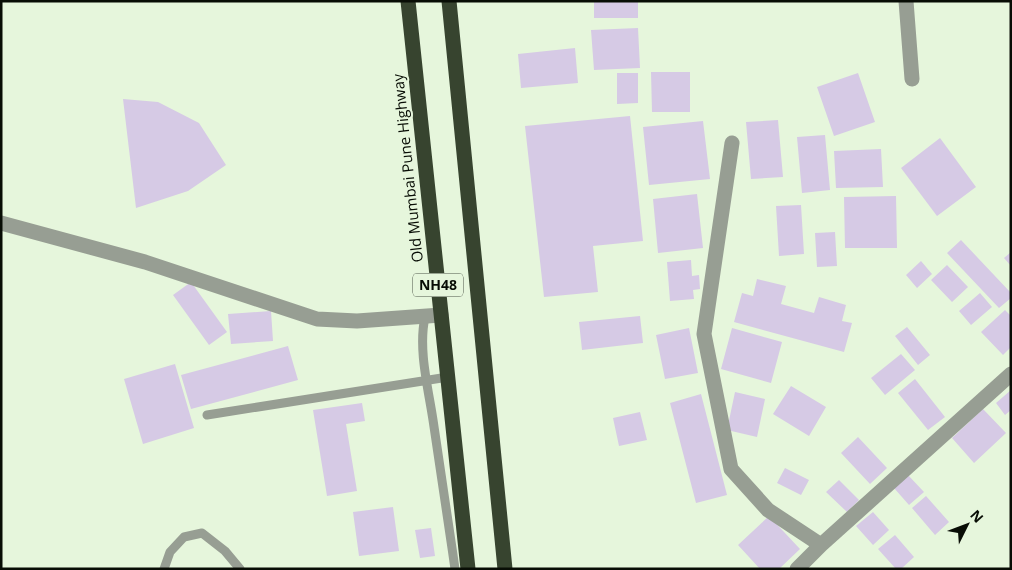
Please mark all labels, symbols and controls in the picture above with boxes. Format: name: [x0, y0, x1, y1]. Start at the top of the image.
street label: Old Mumbai Pune Highway: [387, 72, 427, 263]
road number: NH48: [413, 274, 463, 296]
north arrow: [942, 500, 992, 550]
text: N: [966, 505, 988, 527]

